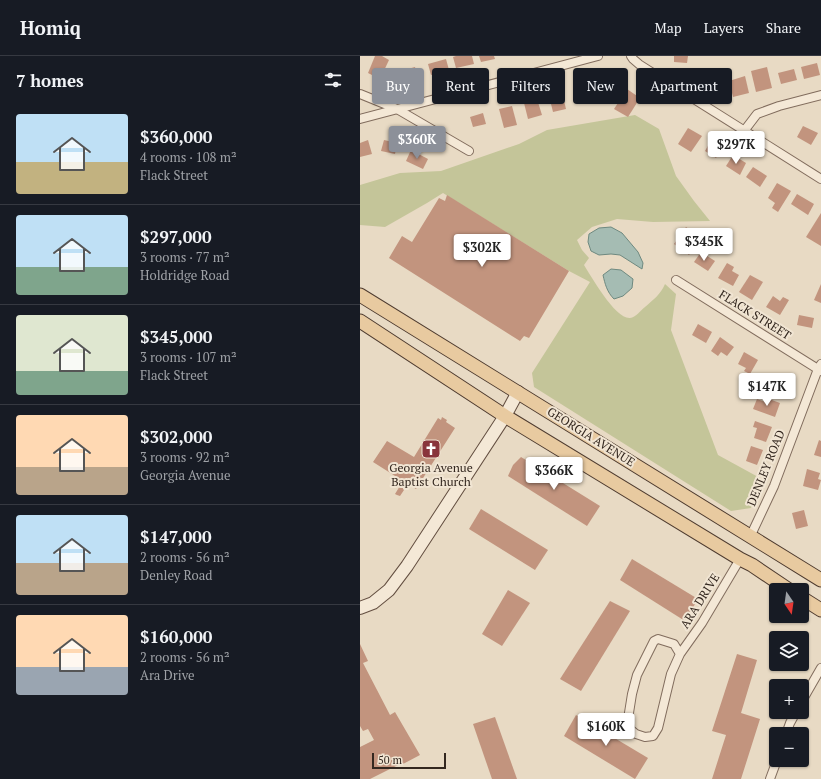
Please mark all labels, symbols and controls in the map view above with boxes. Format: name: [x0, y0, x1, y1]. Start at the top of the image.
text: Homiq: [20, 15, 81, 40]
text: Map: [655, 18, 682, 37]
text: Layers: [704, 18, 744, 37]
text: Share: [766, 18, 801, 37]
chip: Buy: [372, 68, 424, 104]
chip: Rent: [432, 68, 489, 104]
chip: Filters: [497, 68, 565, 104]
chip: New: [573, 68, 628, 104]
chip: Apartment: [636, 68, 732, 104]
text: 7 homes: [16, 69, 84, 92]
icon: filters: [322, 69, 344, 91]
text: $360,000: [140, 125, 212, 148]
pin: $360K: [389, 126, 445, 160]
icon: home: [48, 130, 96, 178]
text: $360K: [398, 130, 436, 148]
pin: $297K: [708, 131, 764, 165]
text: $297K: [717, 135, 755, 153]
text: 4 rooms · 108 m²: [140, 148, 237, 166]
text: Flack Street: [140, 166, 208, 184]
text: $297,000: [140, 225, 212, 248]
pin: $345K: [676, 228, 732, 262]
icon: home: [48, 231, 96, 279]
text: $345K: [685, 232, 723, 250]
pin: $302K: [454, 234, 510, 268]
text: $302K: [463, 238, 501, 256]
text: 3 rooms · 77 m²: [140, 248, 230, 266]
text: Holdridge Road: [140, 266, 229, 284]
street label: FLACK STREET: [717, 286, 794, 343]
text: $345,000: [140, 325, 212, 348]
icon: home: [48, 331, 96, 379]
text: 3 rooms · 107 m²: [140, 348, 237, 366]
text: Flack Street: [140, 366, 208, 384]
pin: $147K: [739, 373, 795, 407]
text: $147K: [748, 377, 786, 395]
street label: GEORGIA AVENUE: [545, 404, 638, 470]
text: $302,000: [140, 425, 212, 448]
street label: DENLEY ROAD: [743, 428, 788, 508]
icon: home: [48, 431, 96, 479]
church icon: Georgia Avenue Baptist Church: [420, 438, 442, 460]
text: 3 rooms · 92 m²: [140, 448, 230, 466]
pin: $366K: [526, 457, 582, 491]
place label: Georgia Avenue Baptist Church: [389, 460, 473, 489]
text: $366K: [535, 461, 573, 479]
text: Georgia Avenue: [140, 466, 230, 484]
text: $147,000: [140, 525, 212, 548]
icon: home: [48, 531, 96, 579]
text: 2 rooms · 56 m²: [140, 548, 230, 566]
text: Denley Road: [140, 566, 212, 584]
street label: ARA DRIVE: [677, 570, 722, 631]
north arrow: [769, 583, 809, 623]
map controls: [769, 583, 809, 767]
text: $160,000: [140, 625, 212, 648]
icon: home: [48, 631, 96, 679]
button: layers: [769, 631, 809, 671]
text: 2 rooms · 56 m²: [140, 648, 230, 666]
text: Ara Drive: [140, 666, 195, 684]
button: +: [769, 679, 809, 719]
pin: $160K: [578, 713, 634, 747]
text: $160K: [587, 717, 625, 735]
button: −: [769, 727, 809, 767]
scale bar: [372, 751, 446, 770]
text: 50 m: [378, 753, 402, 767]

